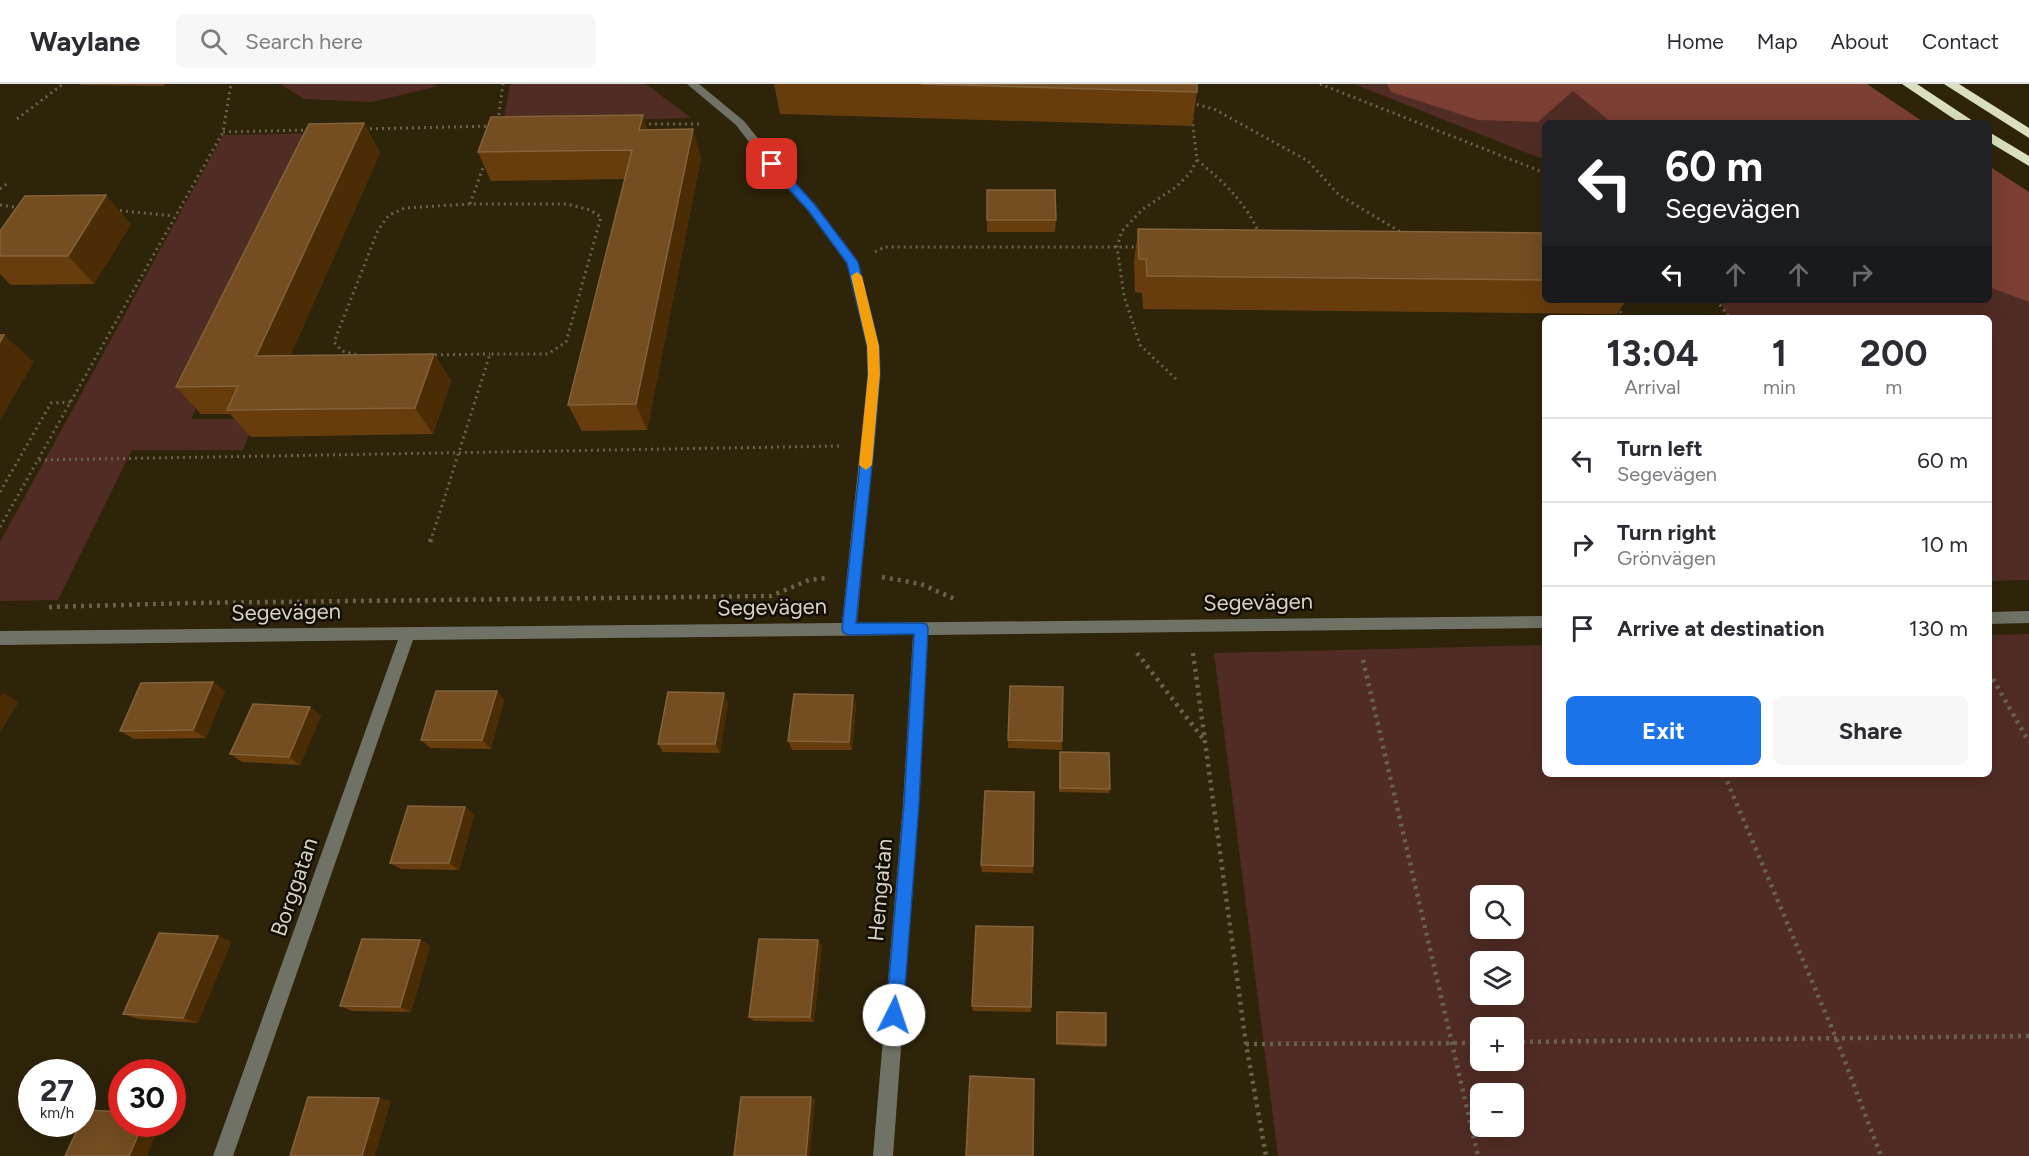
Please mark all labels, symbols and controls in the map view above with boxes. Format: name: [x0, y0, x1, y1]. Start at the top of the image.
search box: [176, 14, 596, 68]
text: Waylane: [30, 24, 140, 58]
icon: search: [197, 25, 230, 58]
text: Search here: [245, 28, 363, 55]
text: Home: [1667, 29, 1724, 54]
text: Map: [1757, 29, 1798, 54]
text: About: [1831, 29, 1889, 54]
text: Contact: [1922, 29, 1999, 54]
pin: [746, 138, 797, 189]
text: 60 m: [1665, 141, 1763, 192]
icon: left: [1566, 144, 1644, 222]
icon: arrive: [755, 147, 788, 180]
text: Segevägen: [1665, 192, 1800, 225]
icon: left: [1656, 258, 1689, 291]
icon: ahead: [1719, 258, 1752, 291]
icon: ahead: [1782, 258, 1815, 291]
icon: right: [1845, 258, 1878, 291]
text: 13:04: [1606, 332, 1699, 375]
text: 1: [1772, 332, 1787, 375]
text: 200: [1860, 332, 1928, 375]
text: Arrival: [1624, 375, 1681, 399]
text: min: [1763, 375, 1796, 399]
text: m: [1885, 375, 1902, 399]
text: Turn left: [1617, 435, 1703, 462]
icon: left: [1566, 444, 1599, 477]
text: 60 m: [1917, 447, 1968, 474]
text: Segevägen: [1617, 462, 1717, 486]
text: Turn right: [1617, 519, 1716, 546]
icon: right: [1566, 528, 1599, 561]
text: 10 m: [1921, 531, 1968, 558]
text: Grönvägen: [1617, 546, 1716, 570]
street label: Segevägen: [1203, 588, 1313, 616]
street label: Segevägen: [717, 593, 827, 621]
street label: Segevägen: [231, 598, 341, 626]
icon: arrive: [1566, 612, 1599, 645]
text: Arrive at destination: [1617, 615, 1825, 642]
text: 130 m: [1909, 615, 1968, 642]
button: Exit: [1566, 696, 1761, 765]
button: Share: [1773, 696, 1968, 765]
street label: Borggatan: [265, 834, 323, 940]
street label: Hemgatan: [862, 837, 898, 943]
map controls: [1470, 885, 1524, 1137]
button: search: [1470, 885, 1524, 939]
button: layers: [1470, 951, 1524, 1005]
position arrow: [862, 983, 926, 1047]
button: +: [1470, 1017, 1524, 1071]
speed limit sign: 30: [108, 1059, 186, 1137]
text: 27: [40, 1072, 74, 1109]
button: −: [1470, 1083, 1524, 1137]
text: km/h: [40, 1104, 74, 1122]

